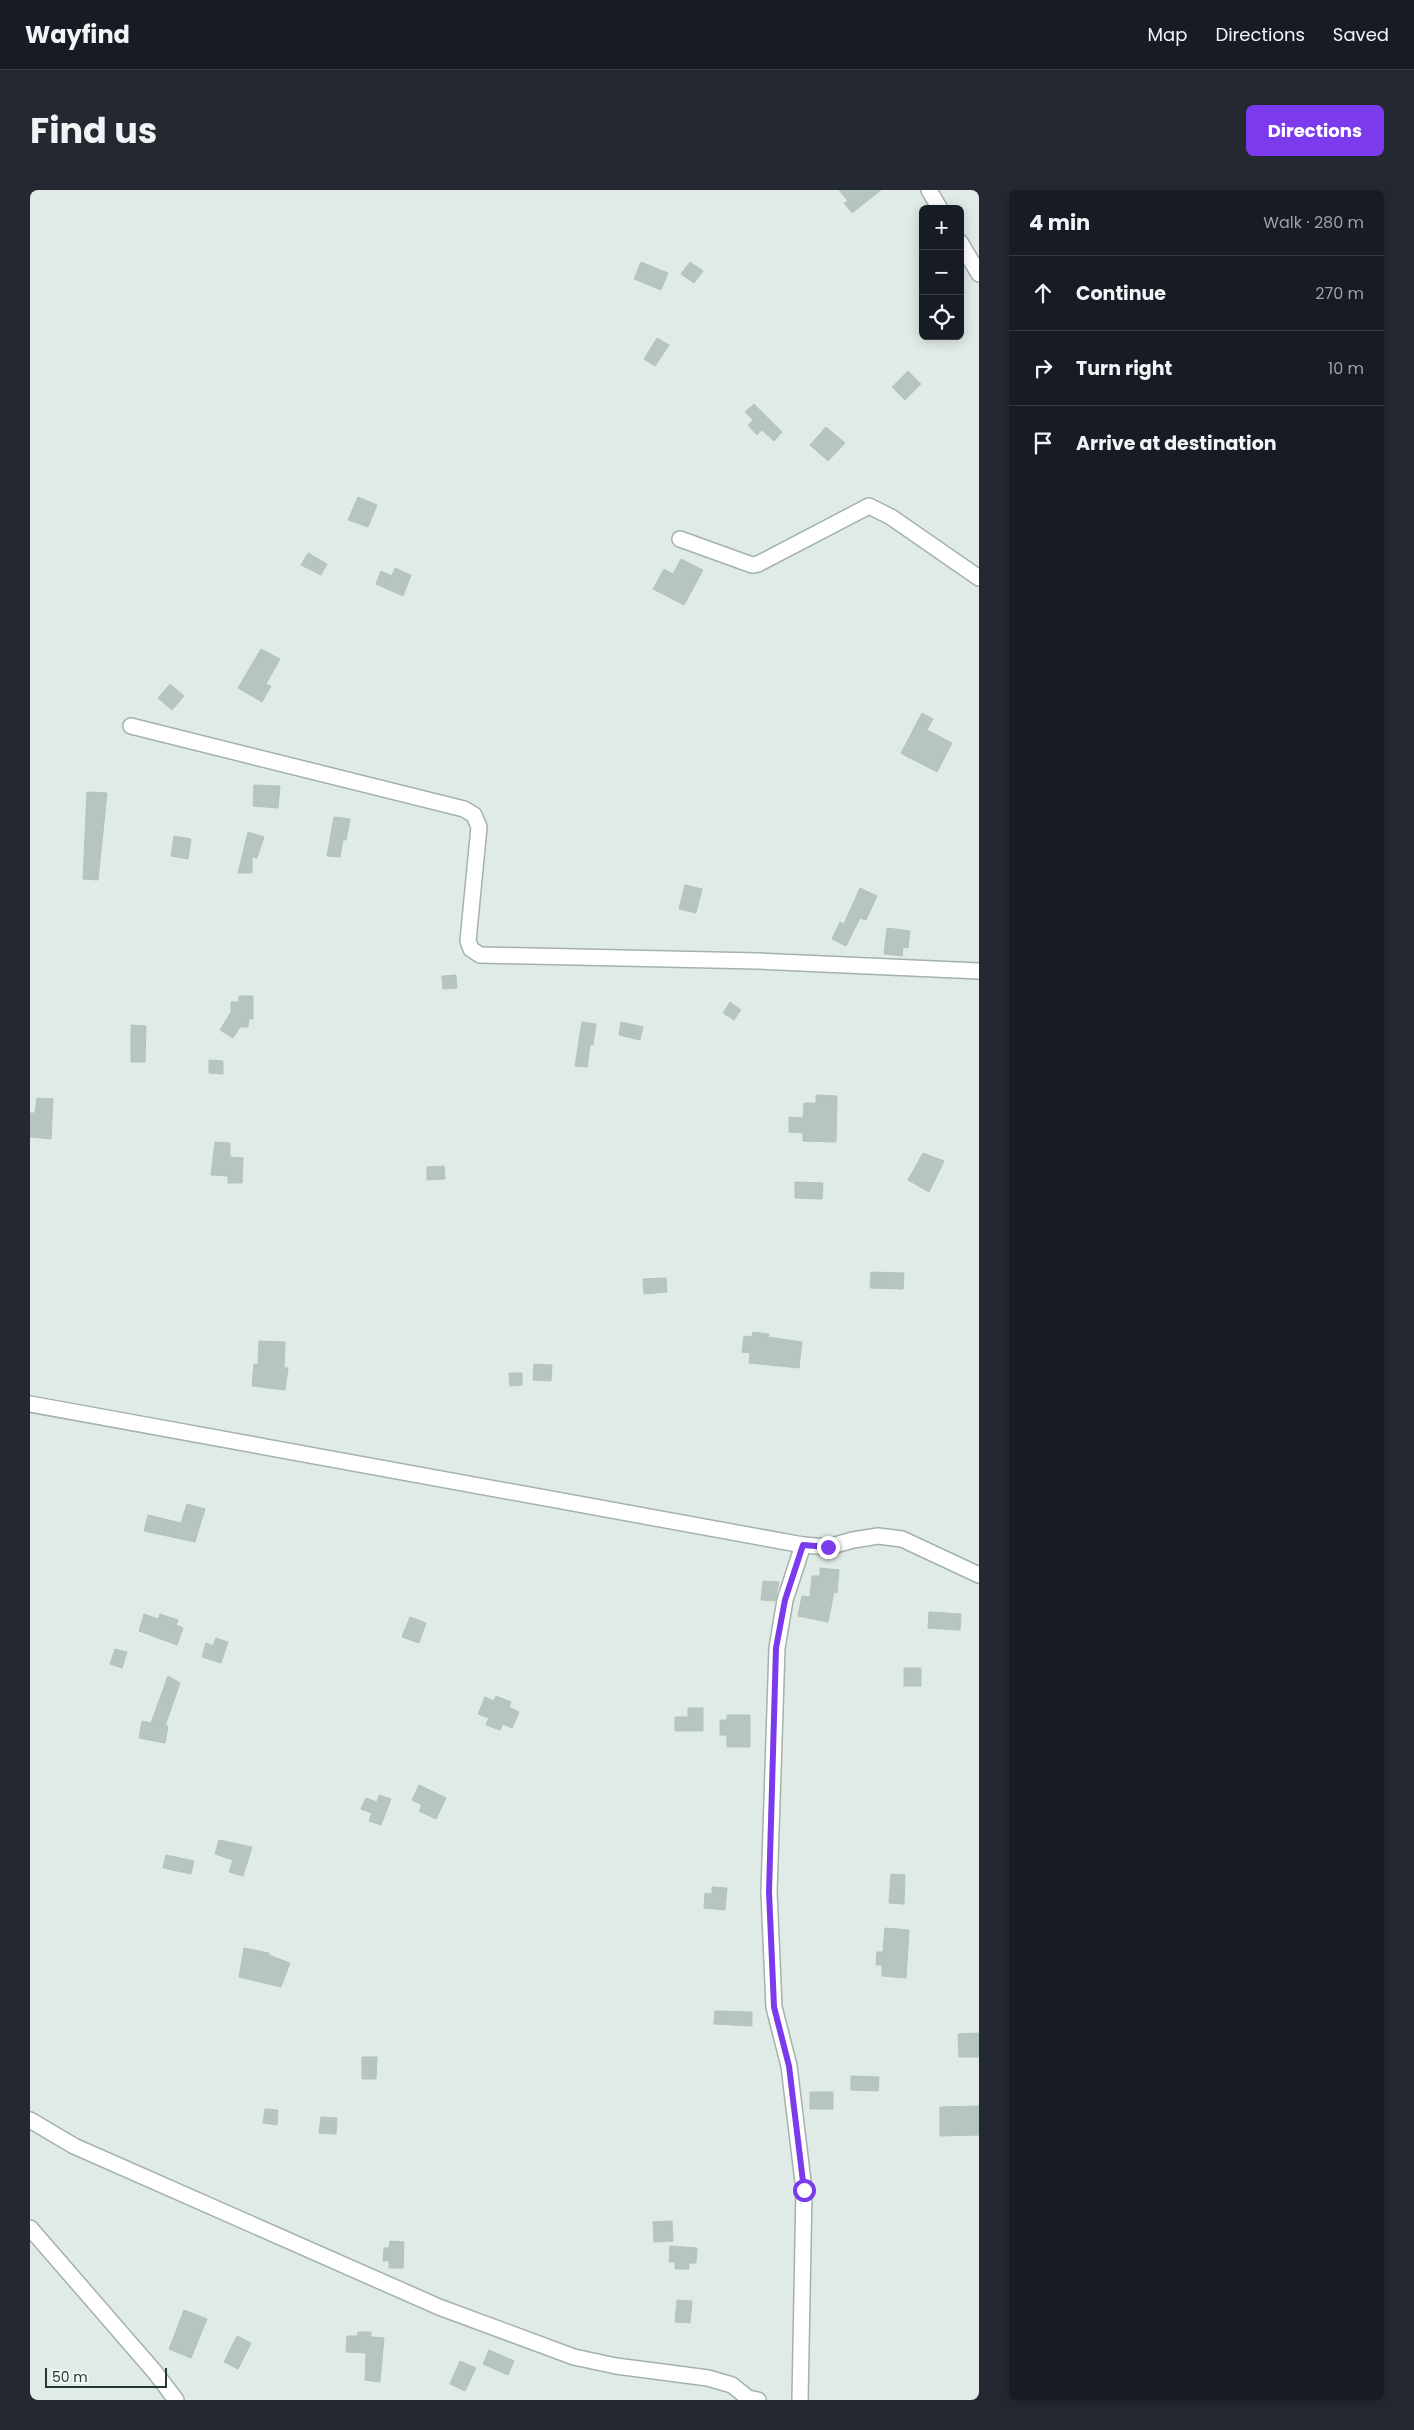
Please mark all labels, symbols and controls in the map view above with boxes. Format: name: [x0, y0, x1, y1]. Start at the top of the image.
text: Wayfind: [25, 18, 130, 51]
text: Map: [1148, 22, 1187, 47]
text: Directions: [1215, 22, 1305, 47]
text: Saved: [1333, 22, 1389, 47]
button: Directions: [1246, 105, 1384, 156]
text: Find us: [30, 106, 157, 155]
map controls: [919, 205, 964, 340]
button: +: [919, 205, 964, 250]
text: 4 min: [1029, 208, 1090, 237]
text: Walk · 280 m: [1263, 211, 1364, 234]
button: −: [919, 250, 964, 295]
icon: ahead: [1029, 279, 1057, 307]
text: Continue: [1076, 280, 1166, 307]
text: 270 m: [1315, 282, 1364, 305]
button: locate: [919, 295, 964, 340]
icon: right: [1029, 354, 1057, 382]
text: Turn right: [1076, 355, 1172, 382]
text: 10 m: [1328, 357, 1364, 380]
icon: arrive: [1029, 429, 1057, 457]
text: Arrive at destination: [1076, 430, 1277, 457]
route end: [817, 1536, 840, 1559]
route start: [793, 2179, 816, 2202]
scale bar: [45, 2365, 168, 2388]
text: 50 m: [52, 2367, 88, 2387]

